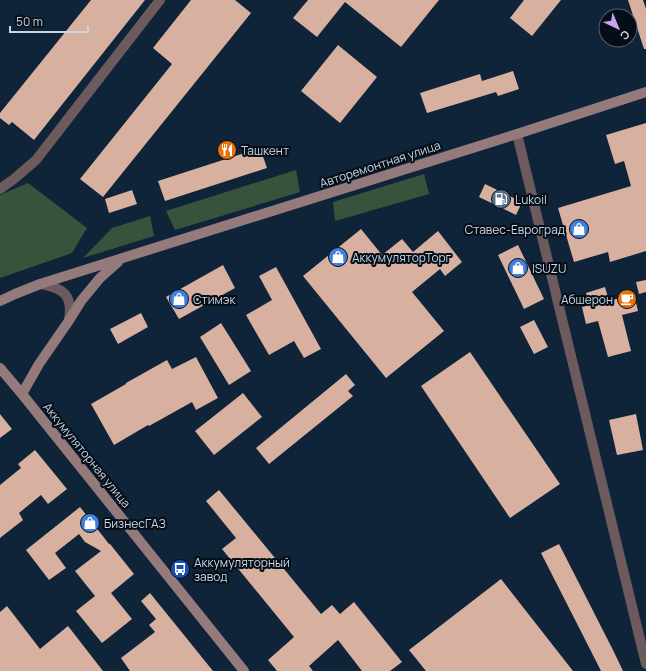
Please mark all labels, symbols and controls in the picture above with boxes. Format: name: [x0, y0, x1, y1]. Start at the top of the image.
scale bar: [10, 8, 88, 34]
north arrow: [598, 8, 638, 48]
text: 50 m: [16, 13, 43, 30]
text: С: [617, 27, 633, 44]
street label: Авторемонтная улица: [317, 136, 443, 192]
restaurant icon: Ташкент: [216, 139, 238, 161]
place label: Ташкент: [241, 142, 289, 159]
fuel station icon: Lukoil: [490, 188, 512, 210]
place label: Lukoil: [515, 191, 547, 208]
shop icon: Ставес-Евроград: [568, 218, 590, 240]
place label: Ставес-Евроград: [465, 221, 565, 238]
shop icon: АккумуляторТорг: [327, 246, 349, 268]
place label: АккумуляторТорг: [352, 249, 452, 266]
shop icon: ISUZU: [507, 257, 529, 279]
place label: ISUZU: [532, 260, 566, 277]
shop icon: Стимэк: [168, 288, 190, 310]
cafe icon: Абшерон: [616, 288, 638, 310]
place label: Стимэк: [193, 291, 236, 308]
place label: Абшерон: [561, 291, 613, 308]
street label: Аккумуляторная улица: [39, 399, 135, 511]
shop icon: БизнесГАЗ: [79, 512, 101, 534]
place label: БизнесГАЗ: [104, 515, 166, 532]
place label: Аккумуляторный завод: [194, 554, 290, 585]
bus stop icon: Аккумуляторный завод: [169, 558, 191, 580]

